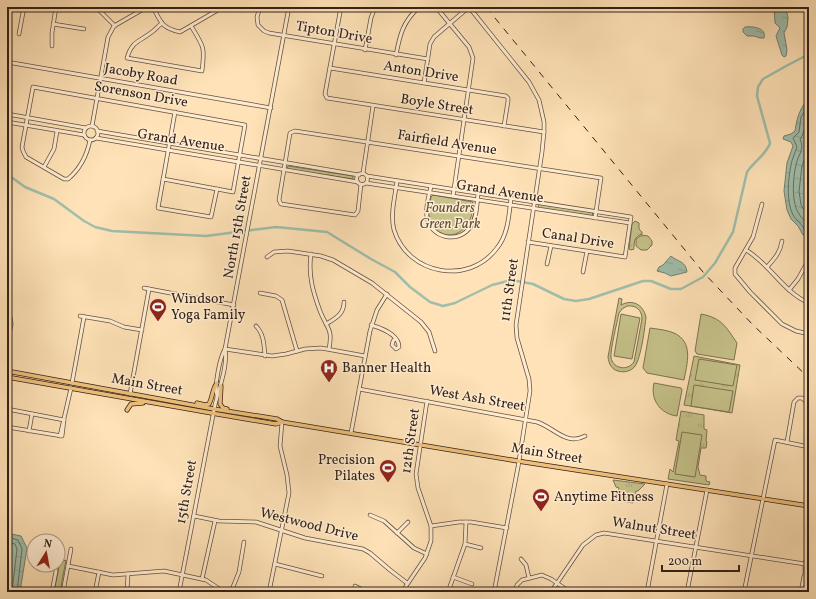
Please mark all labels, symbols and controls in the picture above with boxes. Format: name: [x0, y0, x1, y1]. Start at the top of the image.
street label: Tipton Drive: [294, 17, 374, 49]
street label: Anton Drive: [382, 57, 460, 87]
street label: Jacoby Road: [103, 59, 179, 91]
street label: Sorenson Drive: [93, 77, 190, 113]
street label: Boyle Street: [399, 90, 475, 120]
street label: Grand Avenue: [136, 125, 226, 157]
street label: Fairfield Avenue: [396, 126, 498, 160]
street label: North 15th Street: [220, 174, 256, 280]
street label: Grand Avenue: [455, 176, 545, 208]
park label: Founders Green Park: [420, 199, 481, 234]
street label: Canal Drive: [541, 224, 616, 254]
street label: 11th Street: [496, 257, 524, 323]
place label: Windsor Yoga Family: [171, 290, 246, 325]
sports icon: Windsor Yoga Family: [148, 297, 168, 322]
hospital icon: Banner Health: [319, 358, 339, 383]
place label: Banner Health: [342, 359, 431, 378]
street label: Main Street: [110, 369, 184, 401]
street label: West Ash Street: [428, 381, 526, 417]
street label: 12th Street: [397, 407, 425, 475]
street label: Main Street: [510, 439, 584, 469]
place label: Precision Pilates: [318, 451, 375, 486]
street label: 15th Street: [172, 458, 202, 526]
sports icon: Precision Pilates: [378, 458, 398, 483]
sports icon: Anytime Fitness: [531, 487, 551, 512]
place label: Anytime Fitness: [554, 488, 654, 507]
street label: Westwood Drive: [258, 504, 361, 547]
street label: Walnut Street: [611, 513, 697, 545]
north arrow: [26, 533, 66, 573]
text: N: [42, 537, 53, 553]
scale bar: [662, 547, 739, 573]
text: 200 m: [668, 554, 702, 570]

